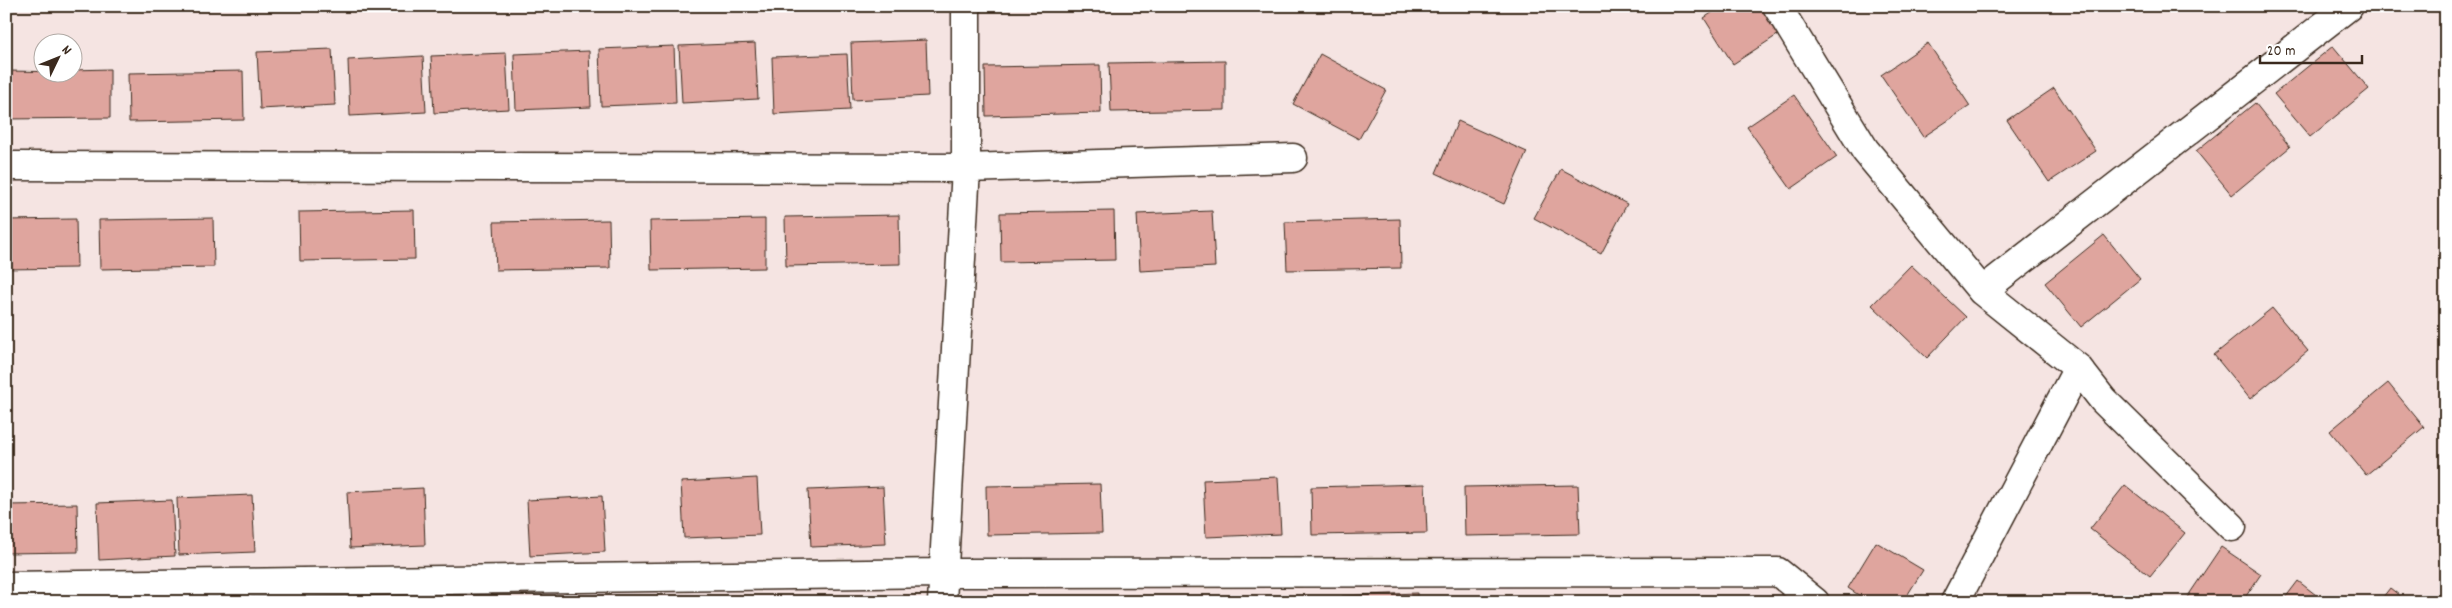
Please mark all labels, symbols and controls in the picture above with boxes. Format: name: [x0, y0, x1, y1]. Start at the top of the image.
north arrow: [32, 32, 82, 82]
scale bar: [2260, 32, 2362, 64]
text: N: [56, 41, 76, 60]
text: 20 m: [2267, 41, 2295, 63]

